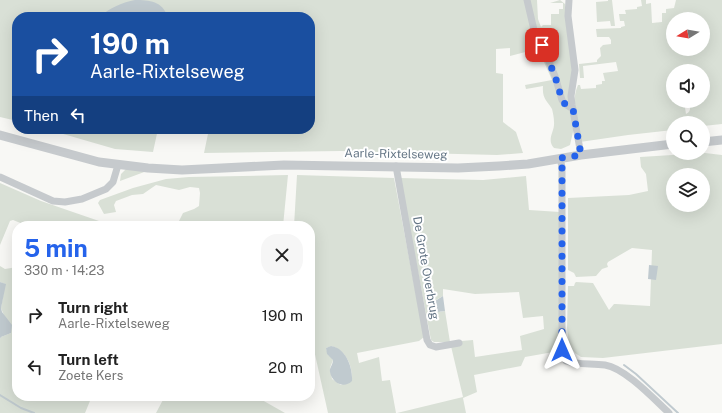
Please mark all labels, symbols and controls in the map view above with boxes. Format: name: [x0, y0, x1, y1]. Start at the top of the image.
north arrow: [666, 12, 710, 56]
map controls: [666, 12, 710, 212]
text: 190 m: [90, 27, 170, 60]
icon: right: [24, 28, 76, 80]
pin: [525, 28, 559, 62]
icon: arrive: [531, 34, 553, 56]
text: Aarle-Rixtelseweg: [90, 61, 245, 82]
button: sound: [666, 64, 710, 108]
icon: left: [67, 104, 89, 126]
text: Then: [24, 107, 59, 124]
button: search: [666, 116, 710, 160]
street label: Aarle-Rixtelseweg: [344, 146, 448, 162]
button: layers: [666, 168, 710, 212]
street label: De Grote Overbrug: [410, 215, 442, 321]
text: 5 min: [24, 234, 88, 262]
button: close: [261, 234, 303, 276]
text: 330 m · 14:23: [24, 263, 104, 278]
text: Turn right: [58, 299, 128, 316]
icon: right: [24, 304, 46, 326]
text: 190 m: [262, 307, 303, 324]
text: Aarle-Rixtelseweg: [58, 316, 170, 331]
position arrow: [541, 329, 583, 371]
text: Turn left: [58, 351, 119, 368]
icon: left: [24, 356, 46, 378]
text: 20 m: [268, 359, 303, 376]
text: Zoete Kers: [58, 368, 123, 383]

